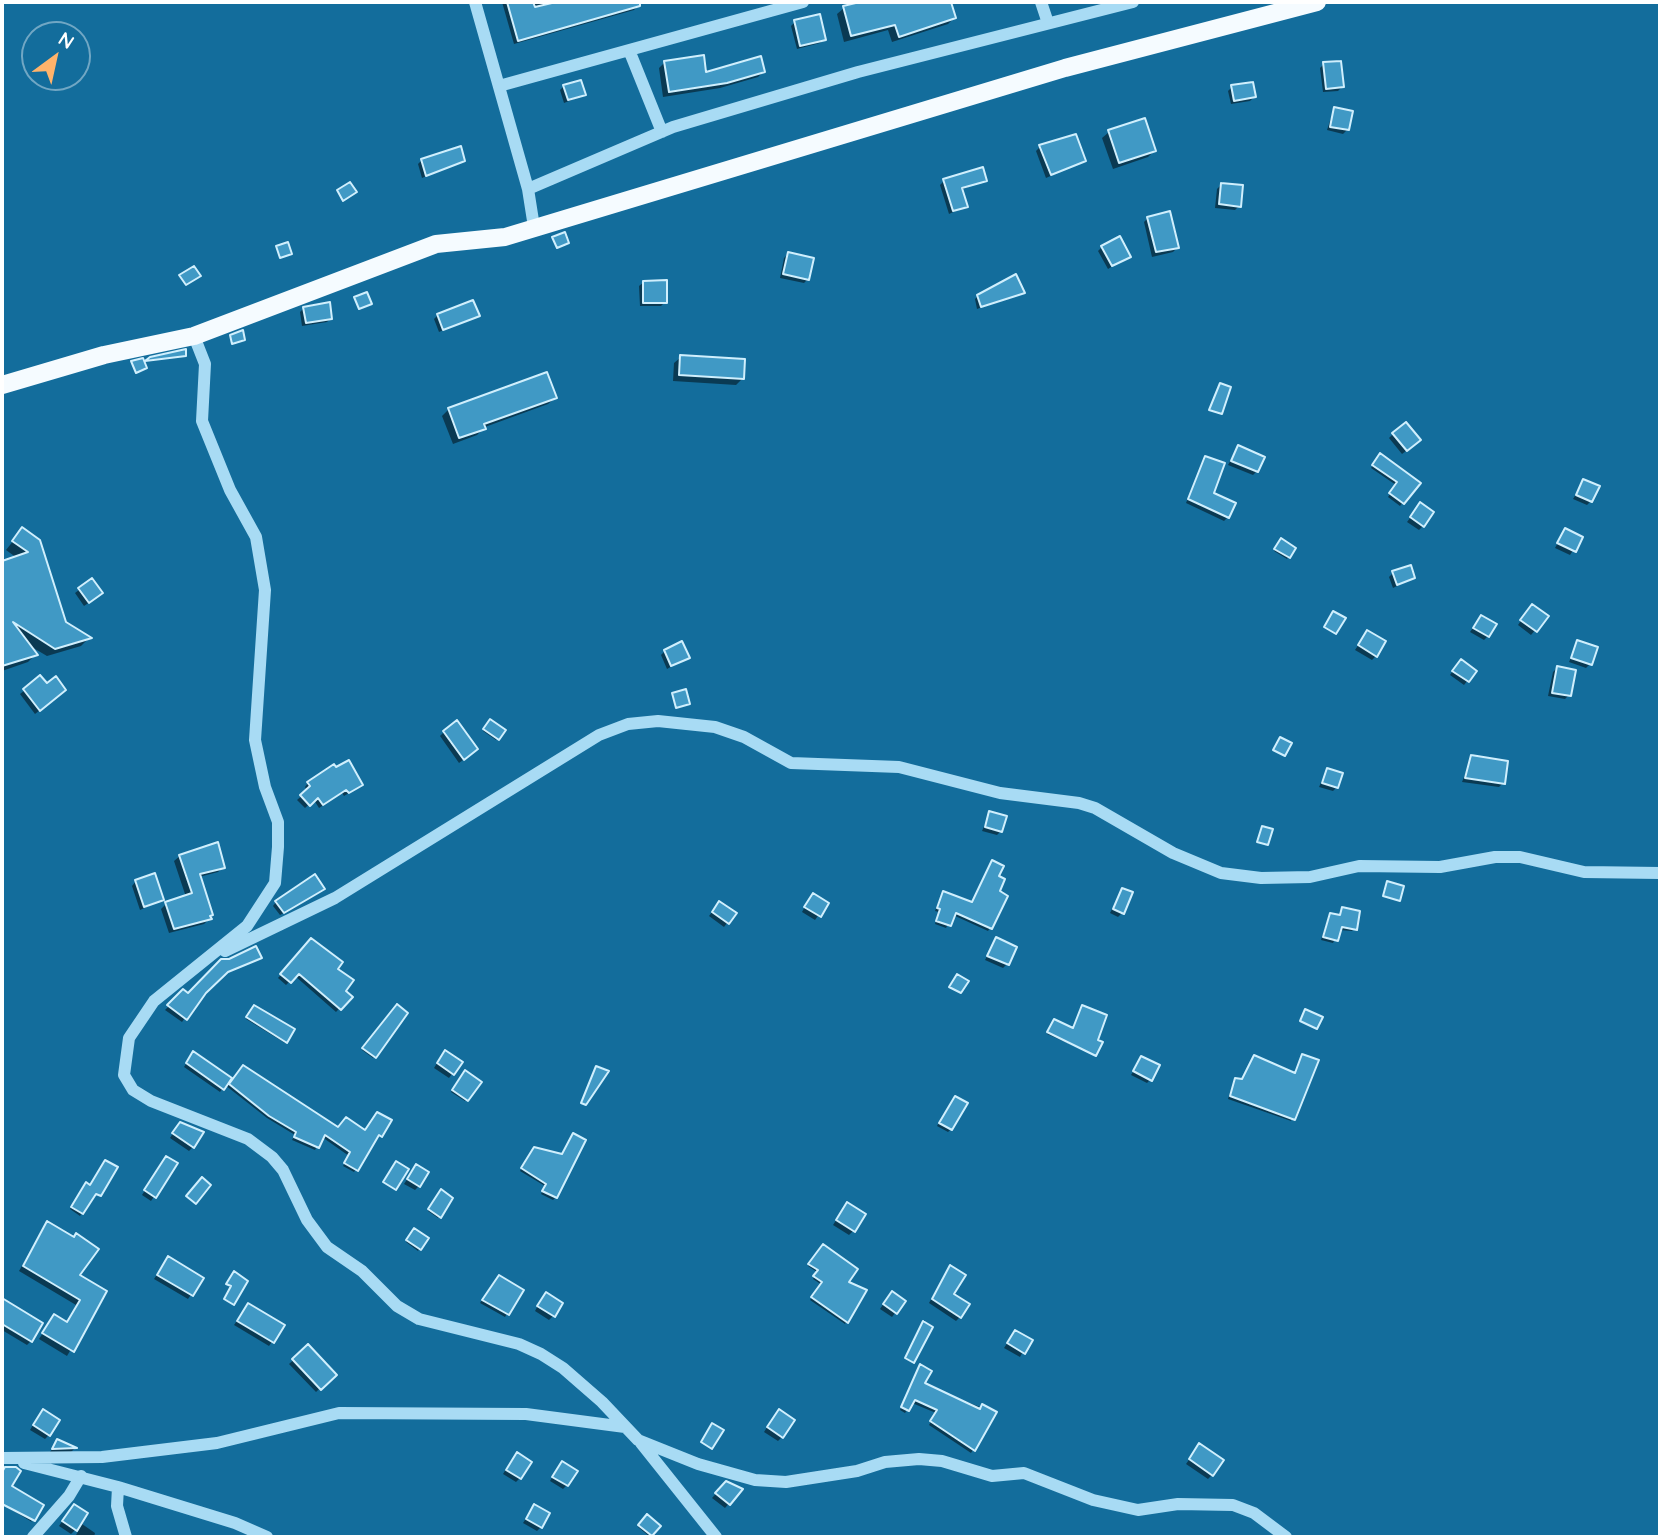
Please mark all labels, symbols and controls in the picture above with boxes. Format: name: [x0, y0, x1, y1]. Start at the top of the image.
north arrow: [21, 21, 91, 91]
text: N: [54, 26, 79, 54]

